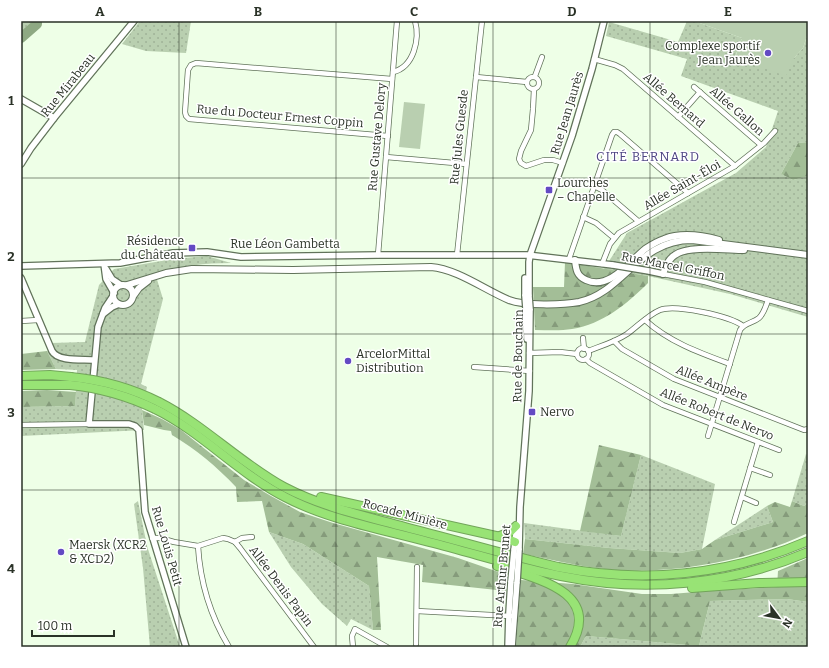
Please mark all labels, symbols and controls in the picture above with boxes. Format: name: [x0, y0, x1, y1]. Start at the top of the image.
text: A: [95, 4, 105, 19]
text: B: [254, 4, 262, 19]
text: C: [410, 4, 418, 19]
text: D: [567, 4, 577, 19]
text: E: [724, 4, 732, 19]
place label: Complexe sportif Jean Jaurès: [665, 39, 761, 67]
marker: Complexe sportif Jean Jaurès: [763, 48, 773, 58]
street label: Rue Mirabeau: [38, 50, 98, 119]
street label: Rue Jean Jaurès: [548, 70, 586, 156]
street label: Allée Bernard: [641, 70, 707, 130]
street label: Rue Gustave Delory: [365, 82, 389, 192]
street label: Allée Gallon: [707, 84, 767, 139]
street label: Rue Jules Guesde: [447, 89, 471, 185]
text: 1: [8, 93, 14, 108]
street label: Rue du Docteur Ernest Coppin: [196, 102, 364, 130]
district label: CITÉ BERNARD: [596, 149, 700, 164]
street label: Allée Saint-Éloi: [640, 156, 723, 213]
place label: Lourches – Chapelle: [557, 176, 615, 204]
marker: Lourches – Chapelle: [544, 185, 554, 195]
place label: Résidence du Château: [121, 234, 185, 262]
street label: Rue Léon Gambetta: [230, 237, 340, 251]
marker: Résidence du Château: [187, 243, 197, 253]
text: 2: [7, 249, 15, 264]
street label: Rue Marcel Griffon: [620, 249, 726, 283]
street label: Rue de Bouchain: [510, 309, 526, 403]
place label: ArcelorMittal Distribution: [356, 347, 431, 375]
marker: ArcelorMittal Distribution: [343, 356, 353, 366]
street label: Allée Ampère: [674, 362, 750, 404]
street label: Allée Robert de Nervo: [658, 385, 776, 443]
text: 3: [7, 405, 15, 420]
place label: Nervo: [540, 405, 574, 419]
marker: Nervo: [527, 407, 537, 417]
street label: Rocade Minière: [361, 496, 449, 532]
street label: Rue Louis Petit: [149, 504, 185, 588]
street label: Rue Arthur Brunet: [491, 523, 514, 628]
place label: Maersk (XCR2 & XCD2): [69, 537, 146, 566]
street label: Allée Denis Papin: [246, 543, 316, 629]
marker: Maersk (XCR2 & XCD2): [56, 547, 66, 557]
text: 4: [7, 561, 15, 576]
north arrow: [759, 598, 799, 638]
scale bar: [32, 612, 114, 638]
text: N: [779, 616, 795, 631]
text: 100 m: [38, 619, 73, 633]

